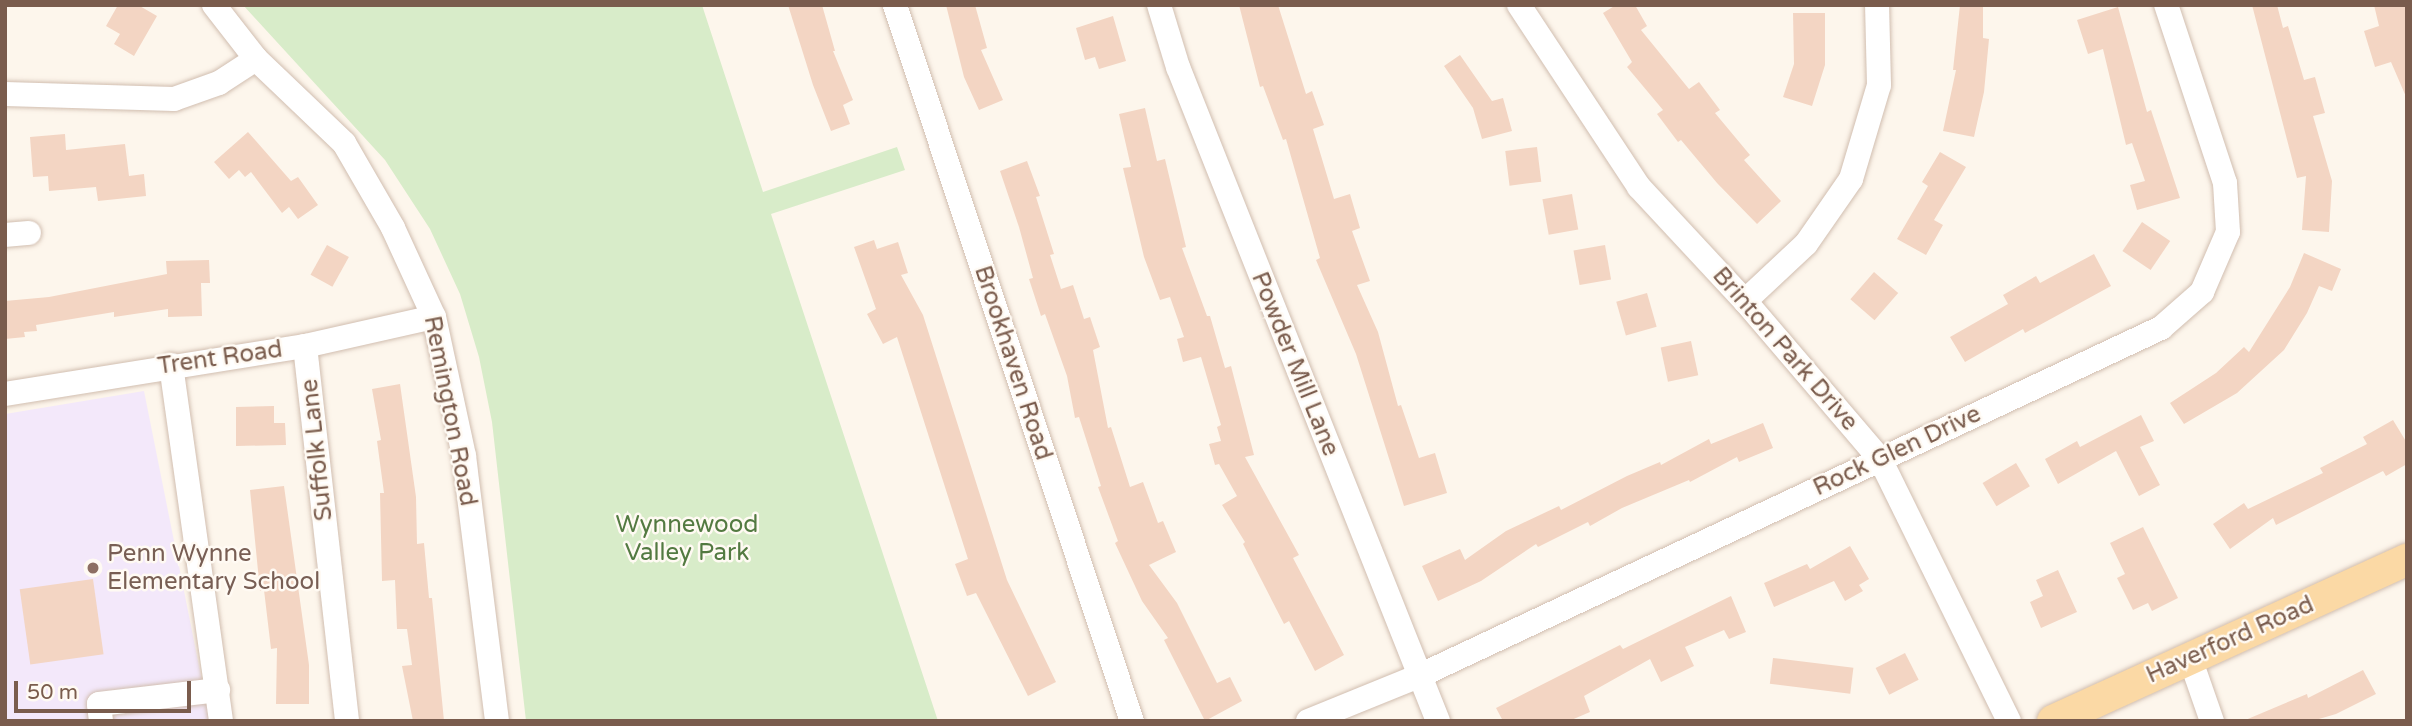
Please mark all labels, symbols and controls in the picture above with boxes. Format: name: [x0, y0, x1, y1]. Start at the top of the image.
street label: Brinton Park Drive: [1706, 261, 1864, 437]
street label: Brookhaven Road: [968, 262, 1058, 464]
street label: Powder Mill Lane: [1245, 268, 1345, 460]
street label: Remington Road: [417, 313, 483, 509]
street label: Trent Road: [156, 335, 284, 381]
street label: Suffolk Lane: [295, 378, 339, 522]
street label: Rock Glen Drive: [1809, 400, 1985, 502]
park label: Wynnewood Valley Park: [616, 511, 758, 567]
place label: Penn Wynne Elementary School: [107, 540, 320, 596]
marker: Penn Wynne Elementary School: [85, 560, 101, 576]
street label: Haverford Road: [2142, 590, 2318, 690]
scale bar: [18, 666, 194, 710]
text: 50 m: [27, 680, 78, 705]

